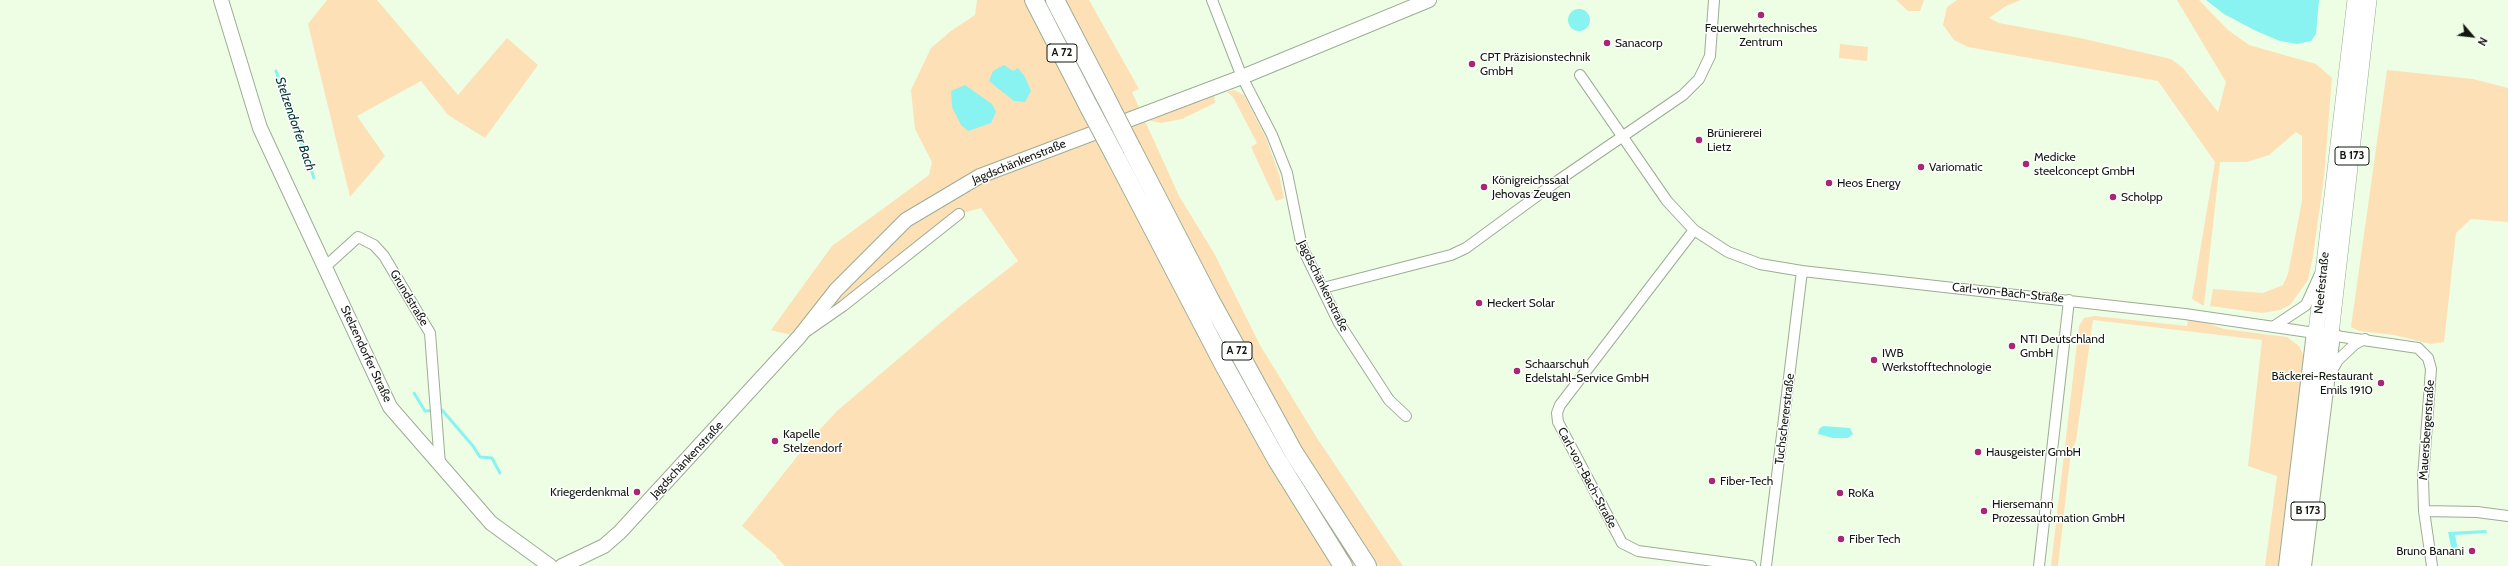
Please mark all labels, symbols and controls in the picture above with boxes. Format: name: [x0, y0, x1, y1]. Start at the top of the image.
marker: Feuerwehrtechnisches Zentrum: [1756, 10, 1766, 20]
north arrow: [2452, 16, 2492, 56]
place label: Feuerwehrtechnisches Zentrum: [1705, 21, 1817, 49]
text: N: [2475, 35, 2491, 48]
place label: Sanacorp: [1615, 36, 1663, 50]
marker: Sanacorp: [1602, 38, 1612, 48]
road number: A 72: [1047, 44, 1077, 62]
place label: CPT Präzisionstechnik GmbH: [1480, 50, 1590, 78]
marker: CPT Präzisionstechnik GmbH: [1467, 59, 1477, 69]
water label: Stelzendorfer Bach: [272, 75, 318, 173]
place label: Brüniererei Lietz: [1707, 126, 1762, 154]
marker: Brüniererei Lietz: [1694, 135, 1704, 145]
street label: Jagdschänkenstraße: [970, 137, 1068, 187]
road number: B 173: [2335, 147, 2369, 165]
place label: Medicke steelconcept GmbH: [2034, 150, 2135, 178]
marker: Medicke steelconcept GmbH: [2021, 159, 2031, 169]
place label: Variomatic: [1929, 160, 1983, 174]
marker: Variomatic: [1916, 162, 1926, 172]
place label: Königreichssaal Jehovas Zeugen: [1492, 173, 1571, 201]
place label: Heos Energy: [1837, 176, 1901, 190]
marker: Heos Energy: [1824, 178, 1834, 188]
marker: Königreichssaal Jehovas Zeugen: [1479, 182, 1489, 192]
place label: Scholpp: [2121, 190, 2163, 204]
marker: Scholpp: [2108, 192, 2118, 202]
street label: Jagdschänkenstraße: [1295, 238, 1351, 334]
street label: Neefestraße: [2312, 251, 2332, 315]
street label: Grundstraße: [387, 267, 431, 329]
street label: Carl-von-Bach-Straße: [1951, 280, 2065, 306]
place label: Heckert Solar: [1487, 296, 1555, 310]
marker: Heckert Solar: [1474, 298, 1484, 308]
street label: Stelzendorfer Straße: [337, 303, 395, 405]
place label: NTI Deutschland GmbH: [2020, 332, 2105, 360]
marker: NTI Deutschland GmbH: [2007, 341, 2017, 351]
road number: A 72: [1222, 342, 1252, 360]
place label: IWB Werkstofftechnologie: [1882, 346, 1991, 374]
marker: IWB Werkstofftechnologie: [1869, 355, 1879, 365]
place label: Schaarschuh Edelstahl-Service GmbH: [1525, 357, 1649, 385]
marker: Schaarschuh Edelstahl-Service GmbH: [1512, 366, 1522, 376]
place label: Bäckerei-Restaurant Emils 1910: [2272, 369, 2373, 397]
street label: Tuchschererstraße: [1772, 373, 1798, 465]
marker: Bäckerei-Restaurant Emils 1910: [2376, 378, 2386, 388]
street label: Mauersbergerstraße: [2416, 379, 2438, 481]
street label: Jagdschänkenstraße: [648, 418, 726, 502]
street label: Carl-von-Bach-Straße: [1554, 425, 1620, 531]
place label: Kapelle Stelzendorf: [783, 427, 842, 455]
marker: Kapelle Stelzendorf: [770, 436, 780, 446]
place label: Hausgeister GmbH: [1986, 445, 2081, 459]
marker: Hausgeister GmbH: [1973, 447, 1983, 457]
place label: Fiber-Tech: [1720, 474, 1773, 488]
marker: Fiber-Tech: [1707, 476, 1717, 486]
place label: Kriegerdenkmal: [550, 485, 629, 499]
place label: RoKa: [1848, 486, 1874, 500]
marker: Kriegerdenkmal: [632, 487, 642, 497]
marker: RoKa: [1835, 488, 1845, 498]
place label: Hiersemann Prozessautomation GmbH: [1992, 497, 2125, 525]
road number: B 173: [2291, 502, 2325, 520]
marker: Hiersemann Prozessautomation GmbH: [1979, 506, 1989, 516]
place label: Fiber Tech: [1849, 532, 1901, 546]
marker: Fiber Tech: [1836, 534, 1846, 544]
place label: Bruno Banani: [2396, 544, 2464, 558]
marker: Bruno Banani: [2467, 546, 2477, 556]

